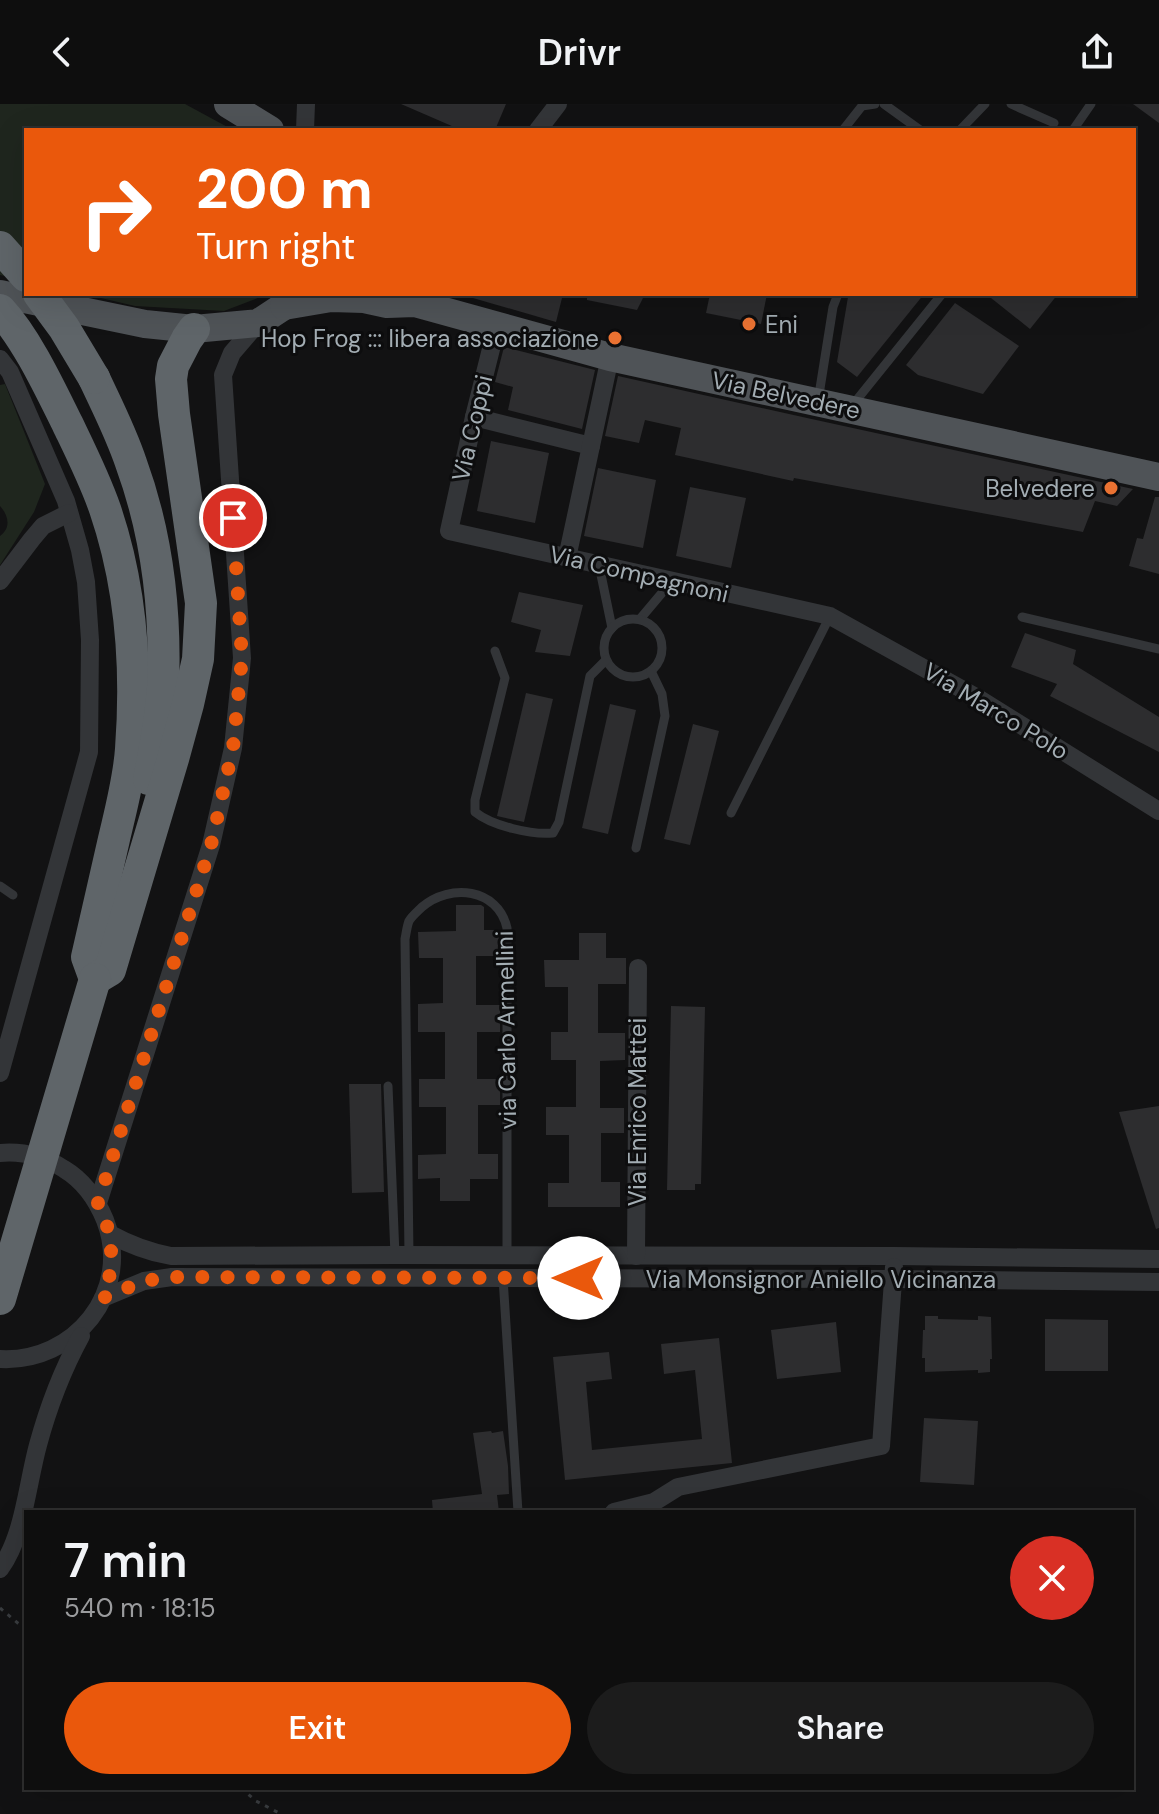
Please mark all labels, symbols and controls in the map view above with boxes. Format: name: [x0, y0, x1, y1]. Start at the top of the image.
text: Drivr: [538, 29, 621, 76]
icon: back: [40, 30, 84, 74]
icon: share: [1075, 30, 1119, 74]
text: 200 m: [196, 152, 373, 225]
icon: right: [64, 160, 168, 264]
text: Turn right: [196, 223, 355, 270]
place label: Eni: [765, 309, 798, 340]
marker: Eni: [740, 315, 758, 333]
place label: Hop Frog ::: libera associazione: [261, 323, 599, 354]
marker: Hop Frog ::: libera associazione: [606, 329, 624, 347]
street label: Via Belvedere: [709, 364, 863, 426]
street label: Via Coppi: [445, 372, 499, 484]
place label: Belvedere: [985, 473, 1095, 504]
marker: Belvedere: [1102, 479, 1120, 497]
pin: [199, 484, 267, 552]
icon: arrive: [211, 496, 255, 540]
street label: Via Compagnoni: [546, 538, 732, 610]
street label: Via Marco Polo: [918, 655, 1074, 767]
street label: via Carlo Armellini: [489, 930, 523, 1130]
street label: Via Enrico Mattei: [622, 1018, 653, 1206]
position arrow: [537, 1236, 621, 1320]
street label: Via Monsignor Aniello Vicinanza: [646, 1264, 996, 1295]
text: 7 min: [64, 1529, 188, 1592]
button: close: [1010, 1536, 1094, 1620]
text: 540 m · 18:15: [64, 1591, 216, 1625]
button: Exit: [64, 1682, 571, 1774]
button: Share: [587, 1682, 1094, 1774]

